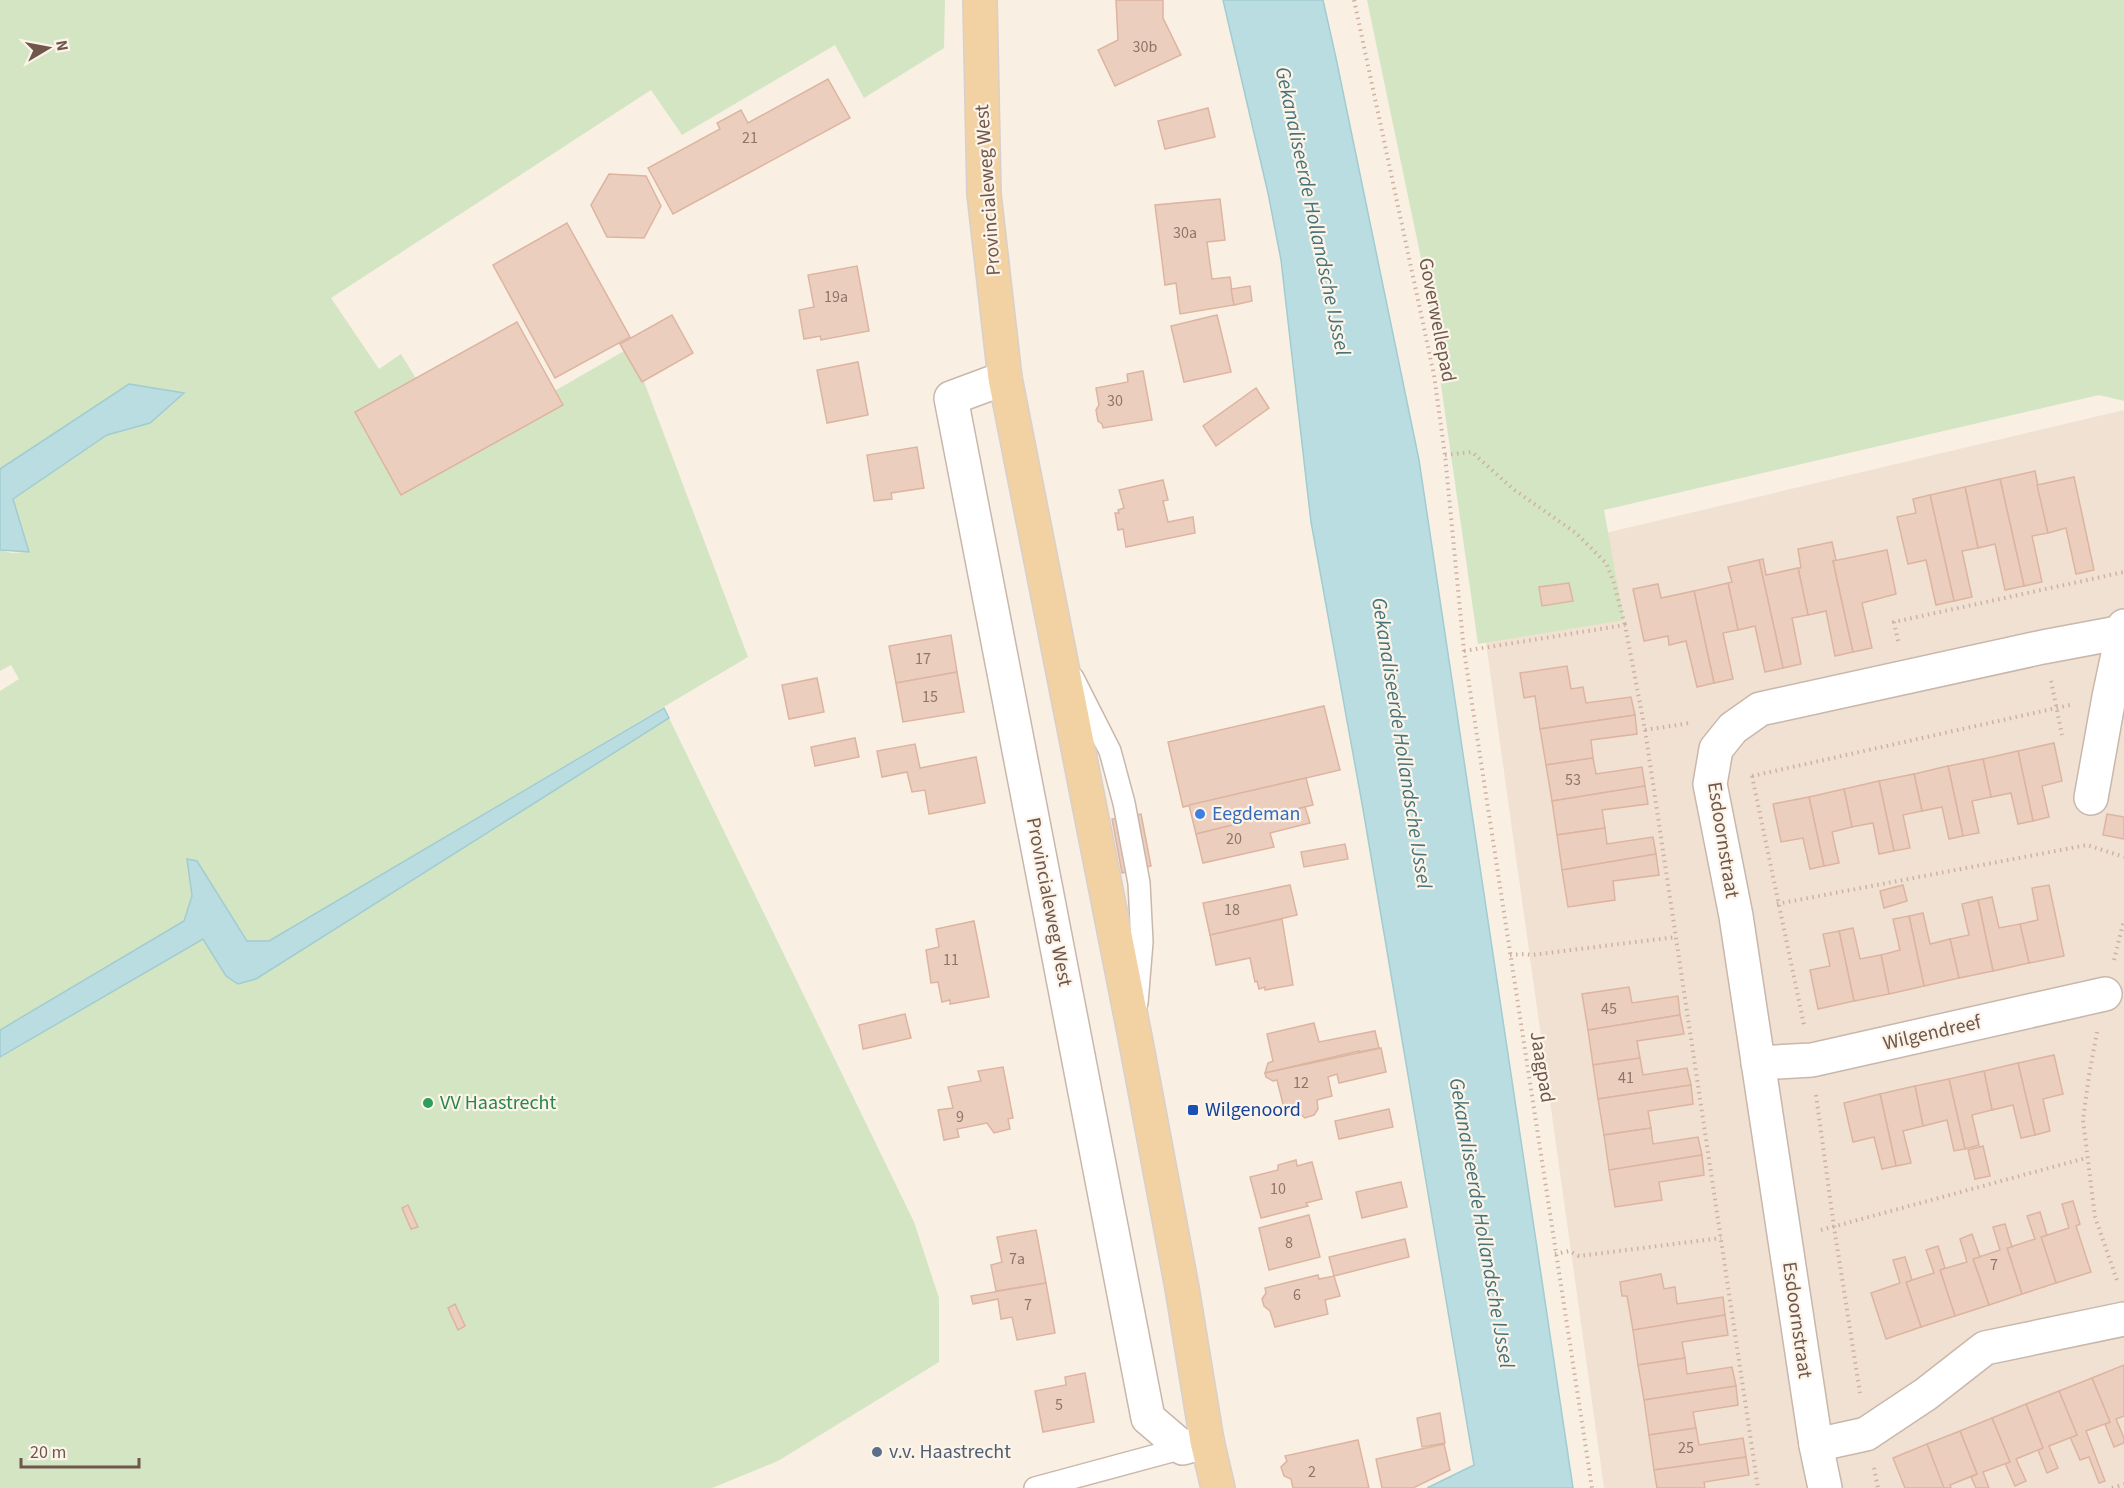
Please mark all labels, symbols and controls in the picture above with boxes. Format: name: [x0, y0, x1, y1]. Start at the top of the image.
north arrow: [18, 18, 78, 78]
house number: 30b: [1133, 36, 1158, 58]
text: N: [50, 38, 74, 53]
water label: Gekanaliseerde Hollandsche IJssel: [1268, 64, 1358, 359]
street label: Provincialeweg West: [968, 103, 1008, 277]
house number: 21: [742, 127, 758, 149]
house number: 30a: [1173, 222, 1197, 244]
street label: Goverwellepad: [1411, 256, 1463, 384]
house number: 19a: [824, 286, 848, 308]
house number: 30: [1107, 390, 1123, 412]
water label: Gekanaliseerde Hollandsche IJssel: [1364, 595, 1440, 892]
house number: 17: [915, 648, 931, 670]
house number: 15: [922, 686, 938, 708]
house number: 53: [1565, 769, 1581, 791]
street label: Esdoornstraat: [1700, 780, 1746, 900]
place label: Eegdeman: [1212, 800, 1301, 828]
marker: Eegdeman: [1193, 807, 1207, 821]
street label: Provincialeweg West: [1019, 815, 1079, 989]
house number: 20: [1226, 828, 1242, 850]
house number: 18: [1224, 899, 1240, 921]
house number: 11: [943, 949, 959, 971]
house number: 45: [1601, 998, 1617, 1020]
street label: Wilgendreef: [1880, 1008, 1985, 1058]
street label: Jaagpad: [1523, 1029, 1561, 1105]
house number: 41: [1618, 1067, 1634, 1089]
house number: 12: [1293, 1072, 1309, 1094]
water label: Gekanaliseerde Hollandsche IJssel: [1442, 1075, 1522, 1371]
place label: VV Haastrecht: [440, 1089, 556, 1117]
marker: VV Haastrecht: [421, 1096, 435, 1110]
place label: Wilgenoord: [1205, 1096, 1301, 1124]
marker: Wilgenoord: [1186, 1103, 1200, 1117]
house number: 9: [956, 1106, 964, 1128]
house number: 10: [1270, 1178, 1286, 1200]
house number: 8: [1285, 1232, 1293, 1254]
house number: 7a: [1009, 1248, 1025, 1270]
house number: 7: [1990, 1254, 1998, 1276]
street label: Esdoornstraat: [1775, 1260, 1819, 1380]
house number: 6: [1293, 1284, 1301, 1306]
house number: 7: [1024, 1294, 1032, 1316]
house number: 5: [1055, 1394, 1063, 1416]
scale bar: [21, 1431, 140, 1469]
house number: 25: [1678, 1437, 1694, 1459]
place label: v.v. Haastrecht: [889, 1438, 1011, 1466]
text: 20 m: [30, 1440, 66, 1465]
marker: v.v. Haastrecht: [870, 1445, 884, 1459]
house number: 2: [1308, 1461, 1316, 1483]

